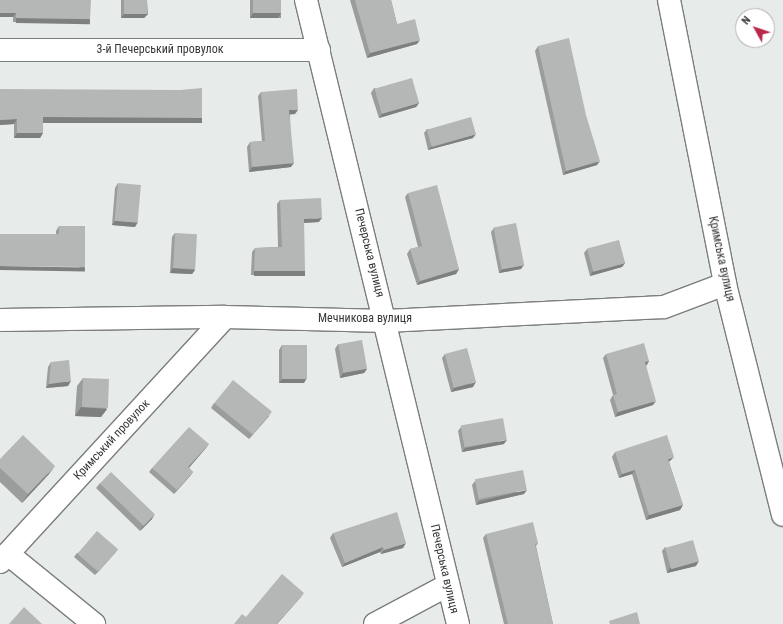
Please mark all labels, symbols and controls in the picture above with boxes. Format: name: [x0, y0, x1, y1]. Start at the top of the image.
north arrow: [735, 8, 775, 48]
text: N: [739, 14, 753, 27]
street label: 3-й Печерський провулок: [97, 43, 223, 57]
street label: Печерська вулиця: [351, 207, 387, 299]
street label: Кримська вулиця: [705, 215, 737, 303]
street label: Мечникова вулиця: [318, 312, 412, 326]
street label: Кримський провулок: [71, 397, 153, 483]
street label: Печерська вулиця: [427, 523, 461, 615]

